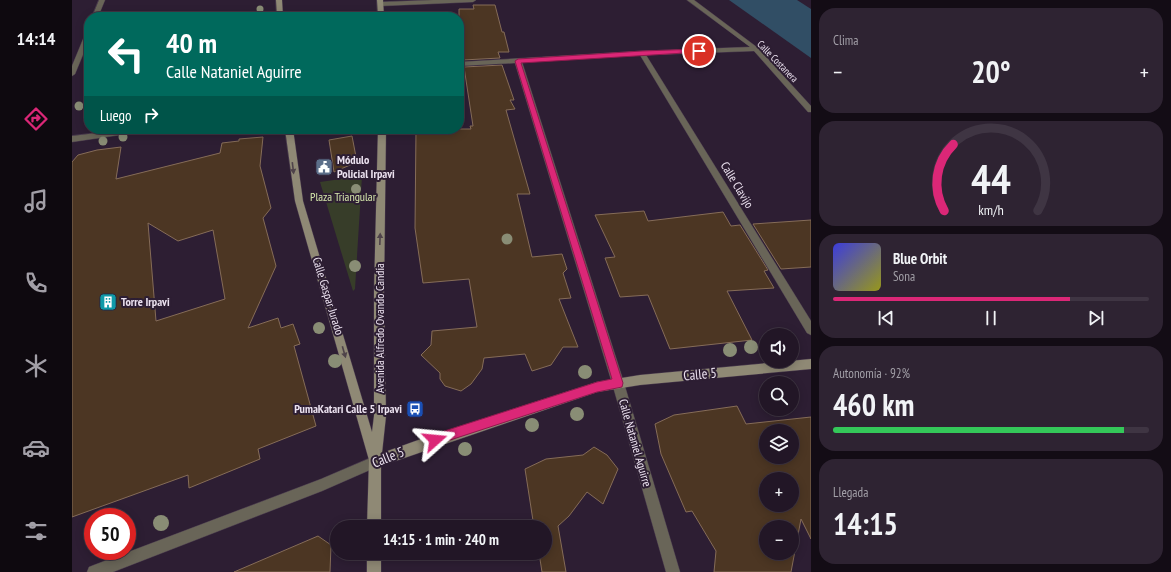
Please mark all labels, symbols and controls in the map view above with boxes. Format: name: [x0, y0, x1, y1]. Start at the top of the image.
text: 40 m: [166, 24, 217, 61]
text: 14:14: [17, 27, 55, 50]
icon: left: [100, 28, 152, 80]
text: Clima: [833, 32, 858, 49]
pin: [682, 34, 716, 68]
street label: Calle Costanera: [754, 38, 801, 85]
icon: arrive: [688, 40, 710, 62]
text: 20°: [971, 52, 1011, 91]
text: −: [833, 58, 842, 86]
text: +: [1140, 58, 1149, 86]
text: Calle Nataniel Aguirre: [166, 60, 302, 83]
icon: right: [140, 104, 162, 126]
icon: directions: [22, 105, 50, 133]
text: Luego: [100, 106, 132, 125]
place label: Módulo Policial Irpavi: [337, 152, 395, 181]
text: 44: [971, 152, 1011, 205]
public building icon: Módulo Policial Irpavi: [314, 157, 334, 177]
street label: Calle Clavijo: [718, 159, 757, 211]
one-way arrow: [290, 162, 296, 174]
icon: music: [22, 187, 50, 215]
park label: Plaza Triangular: [310, 189, 377, 204]
text: km/h: [978, 200, 1004, 219]
one-way arrow: [377, 233, 384, 245]
text: Blue Orbit: [893, 249, 947, 268]
street label: Calle Gaspar Jurado: [310, 255, 347, 337]
street label: Avenida Alfredo Ovando Candia: [372, 263, 387, 393]
text: Sona: [893, 268, 915, 285]
icon: phone: [22, 269, 50, 297]
building icon: Torre Irpavi: [98, 292, 118, 312]
place label: Torre Irpavi: [121, 294, 170, 309]
icon: previous: [875, 307, 897, 329]
icon: pause: [980, 307, 1002, 329]
icon: next: [1085, 307, 1107, 329]
map controls: [759, 328, 799, 560]
button: sound: [759, 328, 799, 368]
one-way arrow: [341, 346, 347, 358]
icon: climate: [22, 352, 50, 380]
street label: Calle 5: [683, 364, 717, 384]
text: Autonomía · 92%: [833, 365, 910, 382]
button: search: [759, 376, 799, 416]
text: 460 km: [833, 385, 914, 424]
street label: Calle Nataniel Aguirre: [616, 397, 655, 488]
bus stop icon: PumaKatari Calle 5 Irpavi: [405, 399, 425, 419]
place label: PumaKatari Calle 5 Irpavi: [294, 401, 402, 416]
position arrow: [414, 419, 456, 461]
button: layers: [759, 424, 799, 464]
icon: car: [22, 434, 50, 462]
street label: Calle 5: [369, 442, 407, 472]
button: +: [759, 472, 799, 512]
text: Llegada: [833, 484, 868, 501]
text: 14:15: [833, 504, 898, 543]
speed limit sign: 50: [84, 508, 136, 560]
icon: filters: [22, 517, 50, 545]
button: −: [759, 520, 799, 560]
text: 14:15 · 1 min · 240 m: [383, 530, 499, 549]

